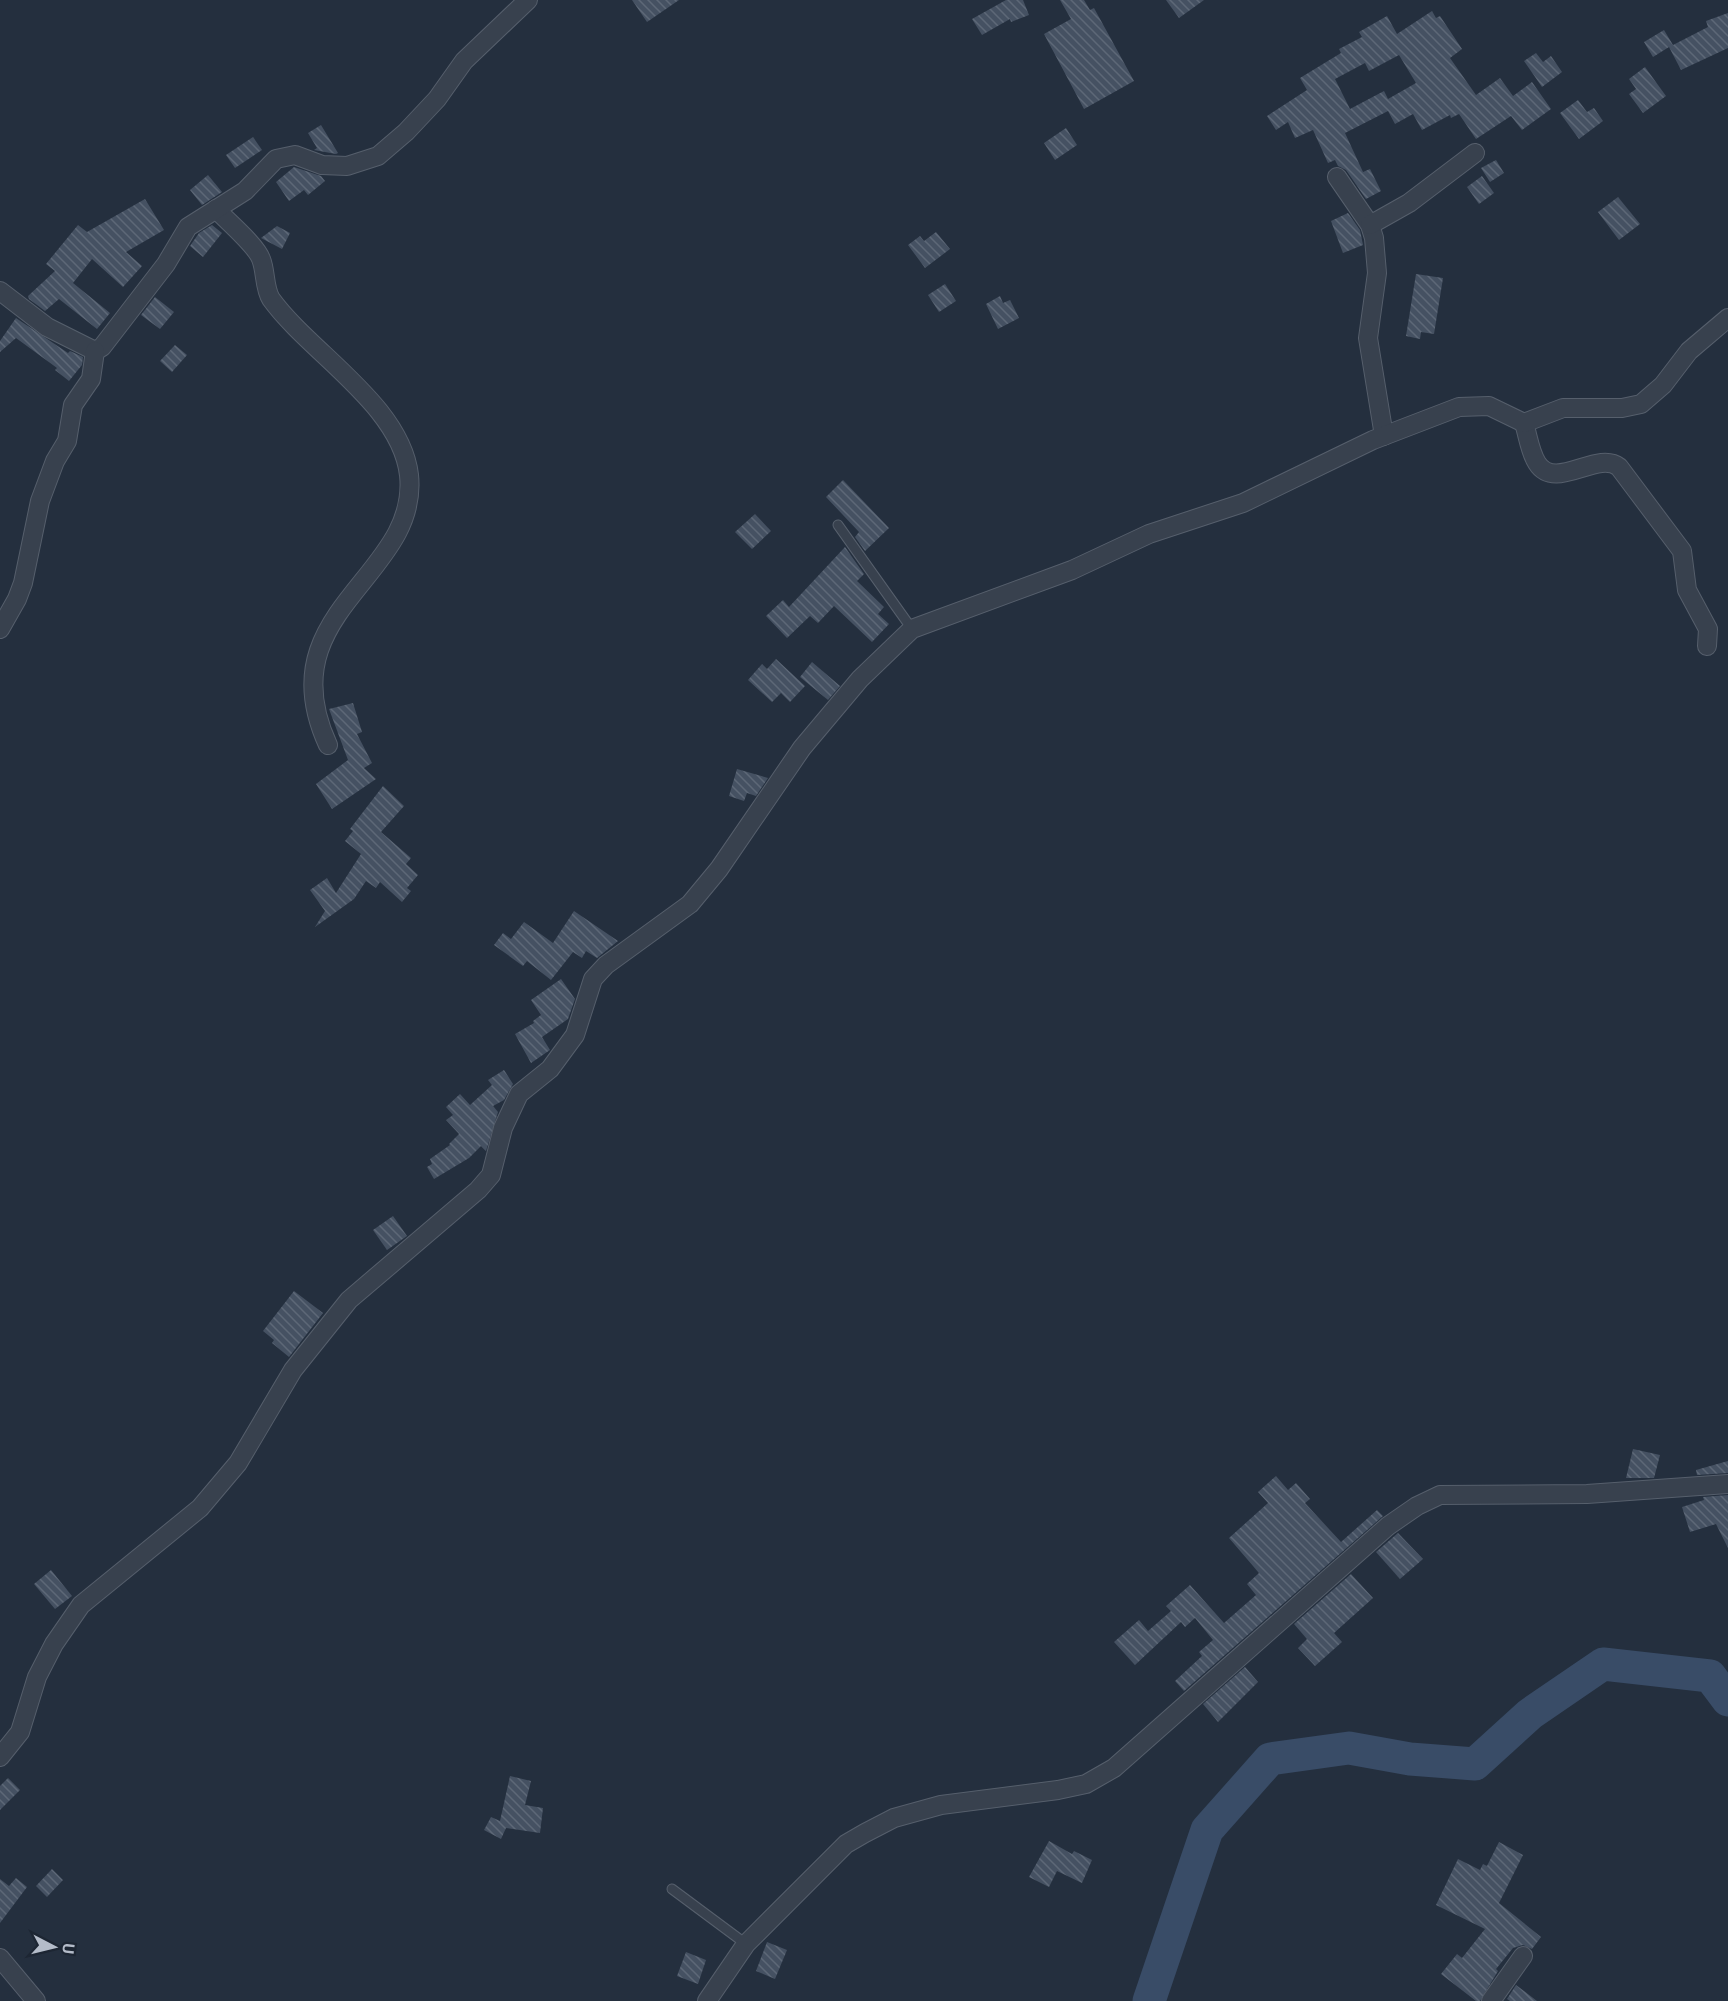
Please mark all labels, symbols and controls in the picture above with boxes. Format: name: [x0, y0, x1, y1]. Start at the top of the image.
north arrow: [24, 1917, 84, 1977]
text: U: [58, 1942, 78, 1955]

